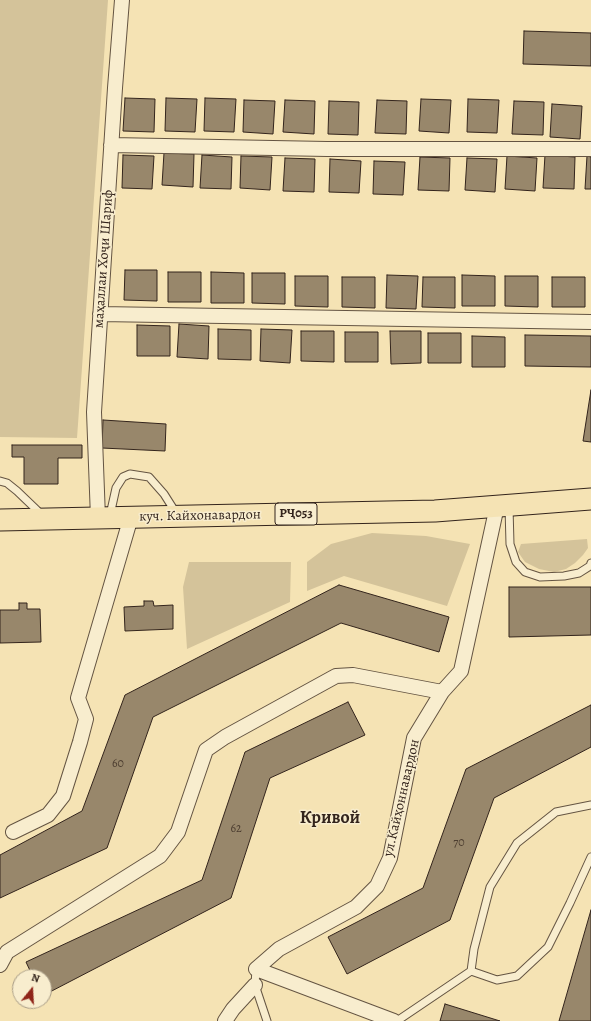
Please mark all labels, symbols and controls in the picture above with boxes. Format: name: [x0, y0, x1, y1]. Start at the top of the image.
street label: маҳаллаи Хоҷи Шариф: [91, 189, 117, 329]
road number: РҶ053: [275, 503, 317, 525]
street label: куч. Кайхонавардон: [139, 507, 261, 525]
street label: ул.Кайҳоннавардон: [380, 738, 424, 858]
house number: 60: [112, 757, 124, 771]
district label: Кривой: [300, 808, 360, 830]
house number: 62: [230, 822, 242, 836]
house number: 70: [453, 836, 465, 850]
north arrow: [12, 969, 52, 1009]
text: N: [29, 970, 42, 986]

